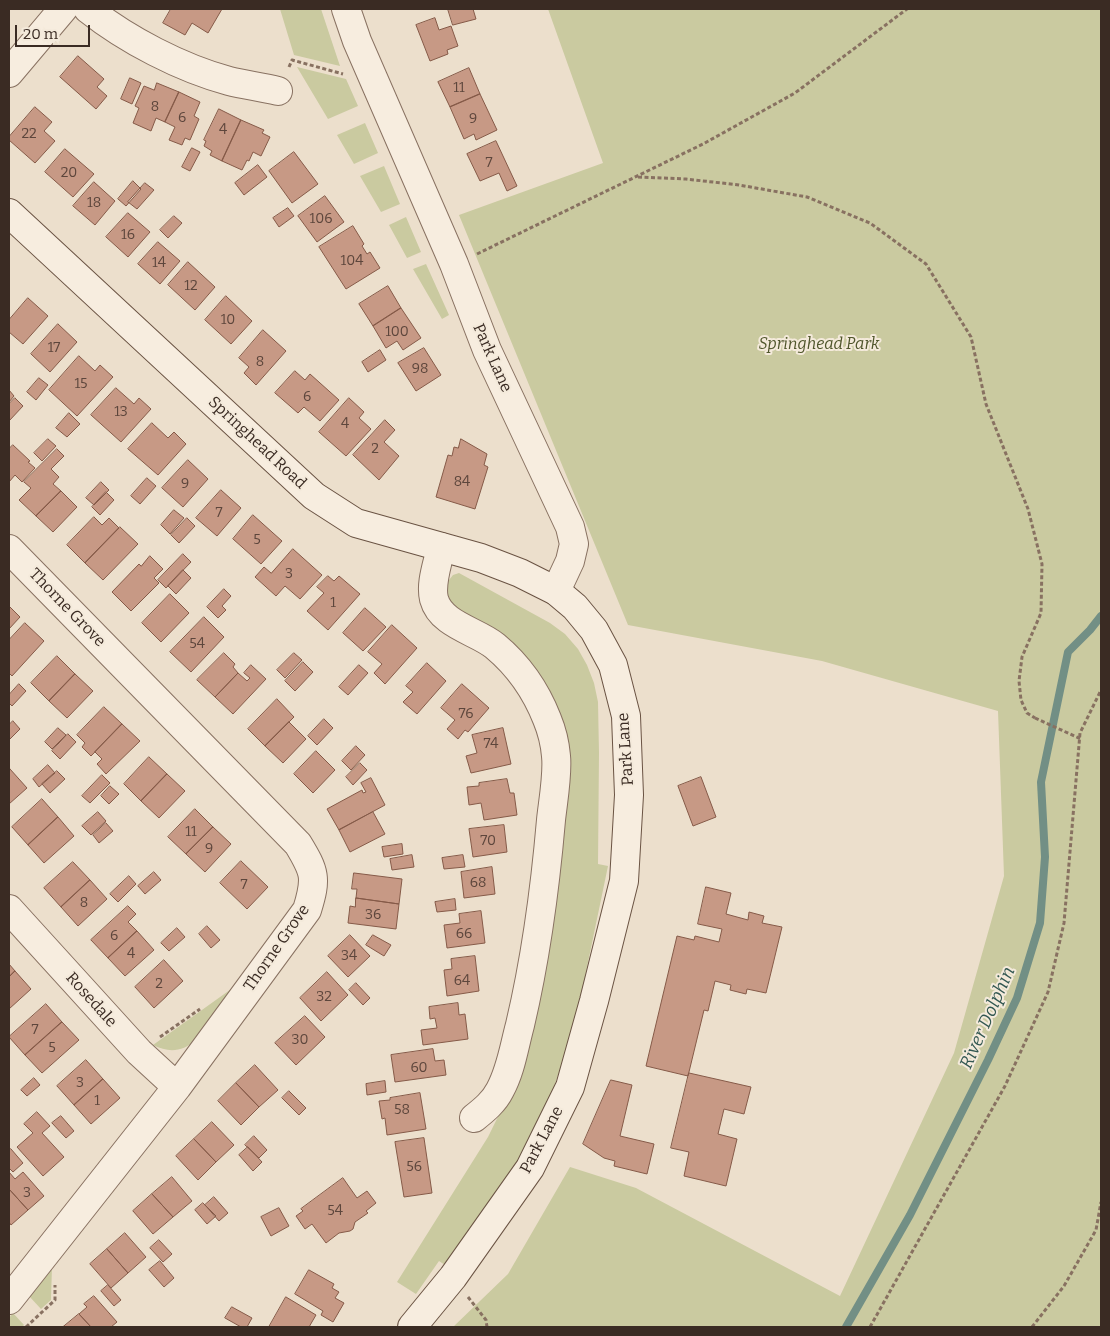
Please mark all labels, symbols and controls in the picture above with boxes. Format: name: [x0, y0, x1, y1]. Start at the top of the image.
scale bar: [18, 15, 92, 47]
text: 20 m: [23, 25, 58, 43]
house number: 11: [453, 80, 465, 96]
house number: 8: [151, 99, 159, 115]
house number: 6: [178, 110, 186, 126]
house number: 9: [469, 111, 477, 127]
house number: 4: [219, 122, 227, 138]
house number: 22: [21, 126, 37, 142]
house number: 7: [485, 155, 493, 171]
house number: 20: [61, 165, 77, 181]
house number: 18: [87, 195, 101, 211]
house number: 106: [310, 211, 332, 227]
house number: 16: [121, 227, 135, 243]
house number: 104: [341, 253, 363, 269]
house number: 14: [152, 255, 166, 271]
house number: 12: [184, 278, 198, 294]
house number: 10: [221, 312, 235, 328]
street label: Park Lane: [468, 321, 516, 395]
house number: 100: [385, 324, 409, 340]
park label: Springhead Park: [759, 335, 879, 355]
house number: 17: [48, 340, 60, 356]
house number: 8: [256, 354, 264, 370]
house number: 98: [412, 361, 428, 377]
house number: 15: [74, 376, 88, 392]
house number: 6: [303, 389, 311, 405]
street label: Springhead Road: [204, 393, 310, 493]
house number: 13: [114, 404, 128, 420]
house number: 4: [341, 416, 349, 432]
house number: 2: [371, 441, 379, 457]
house number: 84: [454, 474, 470, 490]
house number: 9: [181, 476, 189, 492]
house number: 7: [215, 505, 223, 521]
house number: 5: [253, 532, 261, 548]
street label: Thorne Grove: [25, 565, 109, 651]
house number: 3: [285, 566, 293, 582]
house number: 1: [330, 595, 336, 611]
house number: 54: [189, 636, 205, 652]
house number: 76: [458, 706, 474, 722]
street label: Park Lane: [614, 712, 638, 786]
house number: 74: [483, 736, 499, 752]
house number: 11: [185, 824, 197, 840]
house number: 70: [480, 833, 496, 849]
house number: 9: [205, 841, 213, 857]
house number: 68: [470, 875, 486, 891]
house number: 7: [240, 877, 248, 893]
house number: 8: [80, 895, 88, 911]
street label: Thorne Grove: [240, 901, 314, 995]
house number: 36: [365, 907, 381, 923]
house number: 66: [456, 926, 472, 942]
house number: 6: [110, 928, 118, 944]
house number: 4: [127, 946, 135, 962]
house number: 34: [341, 948, 357, 964]
water label: River Dolphin: [956, 964, 1020, 1072]
street label: Rosedale: [61, 969, 121, 1031]
house number: 64: [454, 973, 470, 989]
house number: 2: [155, 976, 163, 992]
house number: 32: [316, 989, 332, 1005]
house number: 7: [31, 1022, 39, 1038]
house number: 30: [292, 1032, 308, 1048]
house number: 5: [48, 1040, 56, 1056]
house number: 60: [410, 1060, 428, 1076]
house number: 3: [76, 1075, 84, 1091]
house number: 1: [94, 1093, 100, 1109]
house number: 58: [394, 1102, 410, 1118]
street label: Park Lane: [516, 1103, 568, 1177]
house number: 56: [406, 1159, 422, 1175]
house number: 3: [23, 1185, 31, 1201]
house number: 54: [327, 1203, 343, 1219]

